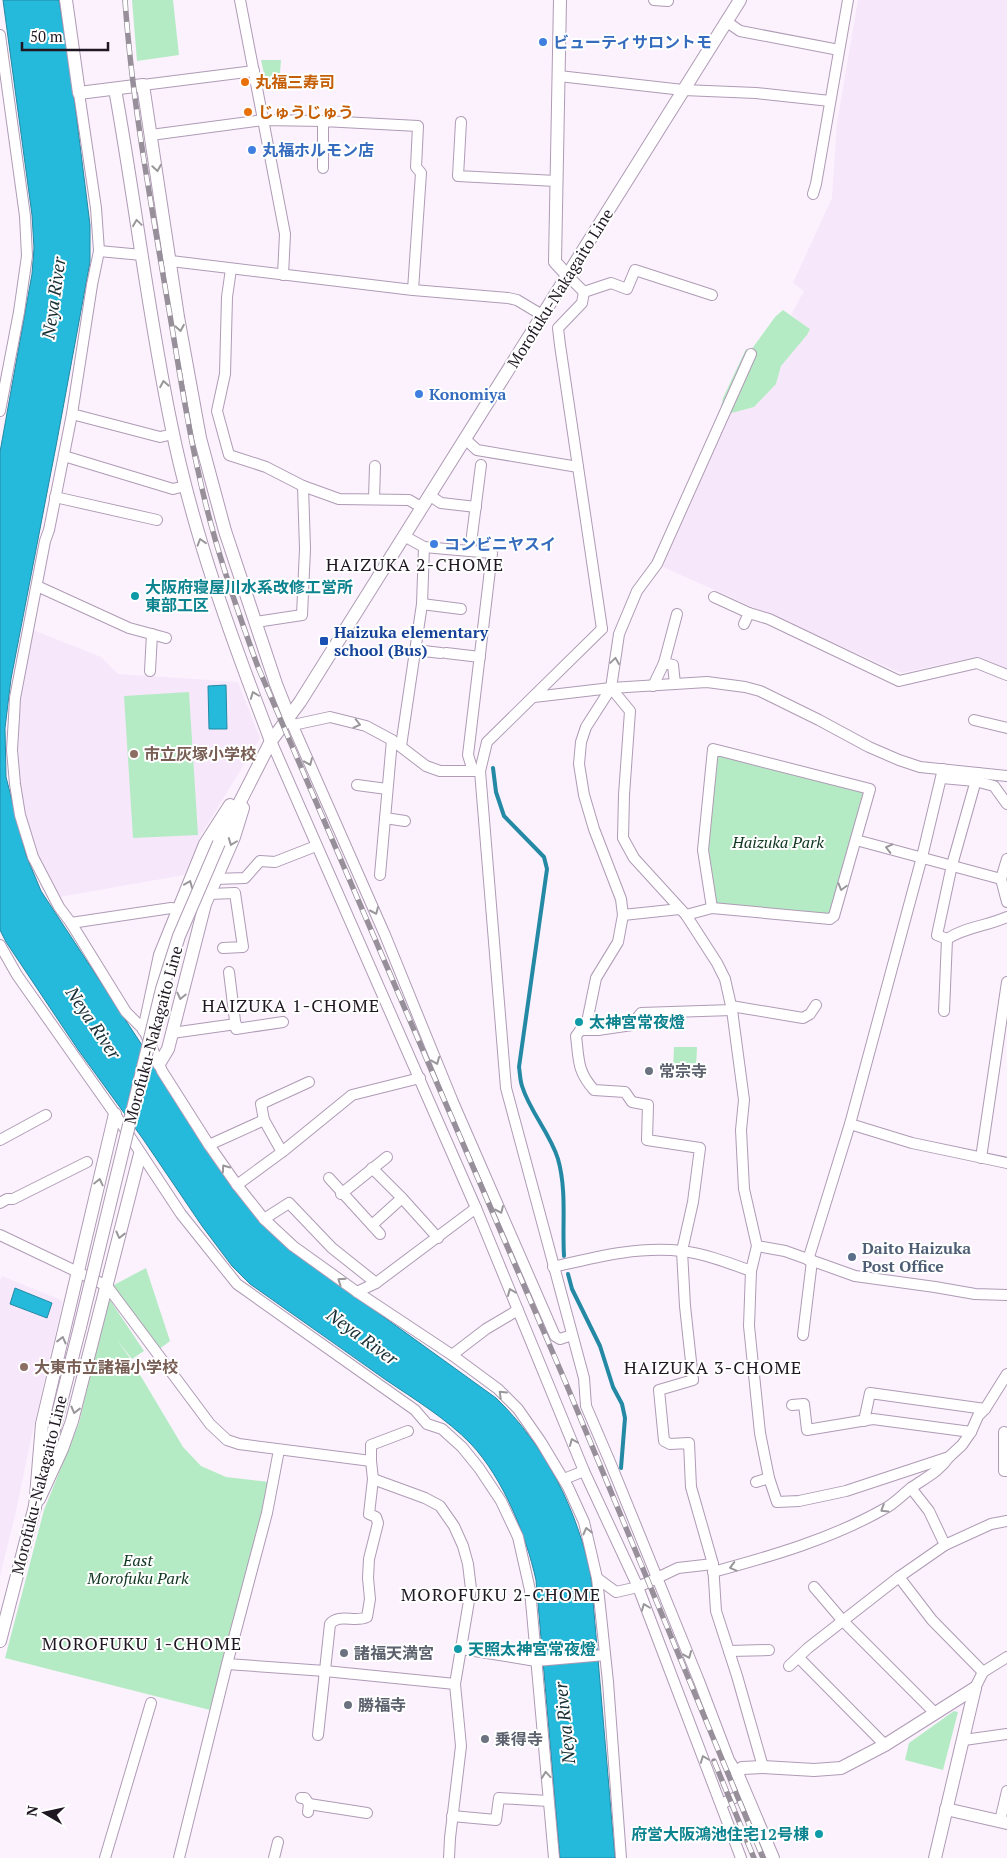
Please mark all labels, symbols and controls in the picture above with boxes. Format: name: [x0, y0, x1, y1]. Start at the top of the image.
scale bar: [22, 20, 109, 52]
text: 50 m: [30, 26, 63, 46]
place label: ビューティサロントモ: [553, 31, 712, 53]
marker: ビューティサロントモ: [537, 36, 549, 48]
place label: 丸福三寿司: [255, 71, 335, 93]
marker: 丸福三寿司: [239, 76, 251, 88]
place label: じゅうじゅう: [258, 101, 354, 123]
marker: じゅうじゅう: [242, 106, 254, 118]
place label: 丸福ホルモン店: [262, 139, 374, 161]
marker: 丸福ホルモン店: [246, 144, 258, 156]
one-way arrow: [151, 163, 161, 172]
street label: Morofuku-Nakagaito Line: [502, 204, 618, 372]
one-way arrow: [132, 219, 143, 227]
water label: Neya River: [35, 254, 71, 341]
one-way arrow: [175, 324, 185, 333]
one-way arrow: [159, 379, 169, 388]
place label: Konomiya: [429, 383, 507, 405]
marker: Konomiya: [413, 388, 425, 400]
place label: コンビニヤスイ: [444, 533, 556, 555]
one-way arrow: [197, 538, 207, 546]
marker: コンビニヤスイ: [428, 538, 440, 550]
district label: HAIZUKA 2-CHOME: [326, 552, 504, 576]
place label: 大阪府寝屋川水系改修工営所 東部工区: [145, 576, 353, 616]
marker: 大阪府寝屋川水系改修工営所 東部工区: [129, 590, 141, 602]
place label: Haizuka elementary school (Bus): [334, 621, 489, 661]
marker: Haizuka elementary school (Bus): [318, 635, 330, 647]
one-way arrow: [609, 657, 620, 665]
one-way arrow: [249, 692, 259, 700]
one-way arrow: [353, 718, 362, 729]
place label: 市立灰塚小学校: [144, 743, 256, 765]
marker: 市立灰塚小学校: [128, 748, 140, 760]
one-way arrow: [303, 757, 313, 766]
park label: Haizuka Park: [731, 831, 824, 853]
one-way arrow: [227, 837, 238, 846]
one-way arrow: [885, 844, 893, 854]
one-way arrow: [182, 880, 193, 889]
one-way arrow: [838, 882, 848, 890]
one-way arrow: [368, 906, 379, 915]
street label: Morofuku-Nakagaito Line: [119, 943, 187, 1127]
water label: Neya River: [60, 981, 127, 1064]
one-way arrow: [176, 991, 187, 1000]
district label: HAIZUKA 1-CHOME: [202, 993, 380, 1017]
place label: 太神宮常夜燈: [589, 1011, 685, 1033]
marker: 太神宮常夜燈: [573, 1016, 585, 1028]
one-way arrow: [430, 1056, 441, 1065]
place label: 常宗寺: [659, 1060, 707, 1082]
marker: 常宗寺: [643, 1065, 655, 1077]
one-way arrow: [222, 1164, 231, 1174]
one-way arrow: [94, 1177, 104, 1186]
one-way arrow: [494, 1205, 505, 1214]
one-way arrow: [115, 1231, 126, 1240]
place label: Daito Haizuka Post Office: [862, 1237, 971, 1277]
marker: Daito Haizuka Post Office: [846, 1251, 858, 1263]
one-way arrow: [337, 1278, 346, 1287]
one-way arrow: [507, 1288, 517, 1297]
water label: Neya River: [321, 1302, 404, 1371]
one-way arrow: [57, 1336, 67, 1344]
district label: HAIZUKA 3-CHOME: [624, 1355, 802, 1379]
place label: 大東市立諸福小学校: [34, 1356, 178, 1378]
marker: 大東市立諸福小学校: [18, 1361, 30, 1373]
one-way arrow: [499, 1391, 508, 1400]
street label: Morofuku-Nakagaito Line: [6, 1393, 72, 1577]
one-way arrow: [70, 1405, 81, 1414]
one-way arrow: [568, 1438, 579, 1447]
one-way arrow: [880, 1502, 889, 1512]
one-way arrow: [582, 1527, 592, 1535]
park label: East Morofuku Park: [86, 1549, 189, 1589]
one-way arrow: [729, 1561, 737, 1571]
district label: MOROFUKU 2-CHOME: [401, 1582, 601, 1606]
one-way arrow: [641, 1603, 651, 1612]
district label: MOROFUKU 1-CHOME: [42, 1631, 242, 1655]
place label: 天照太神宮常夜燈: [468, 1638, 596, 1660]
place label: 諸福天満宮: [354, 1642, 434, 1664]
marker: 天照太神宮常夜燈: [452, 1643, 464, 1655]
marker: 諸福天満宮: [338, 1647, 350, 1659]
one-way arrow: [683, 1651, 693, 1659]
water label: Neya River: [548, 1680, 580, 1766]
place label: 勝福寺: [358, 1694, 406, 1716]
marker: 勝福寺: [342, 1699, 354, 1711]
place label: 乗得寺: [495, 1728, 543, 1750]
marker: 乗得寺: [479, 1733, 491, 1745]
one-way arrow: [699, 1755, 710, 1764]
one-way arrow: [540, 1770, 551, 1778]
north arrow: [20, 1788, 70, 1838]
text: N: [21, 1804, 42, 1818]
place label: 府営大阪鴻池住宅12号棟: [631, 1823, 809, 1845]
marker: 府営大阪鴻池住宅12号棟: [813, 1828, 825, 1840]

